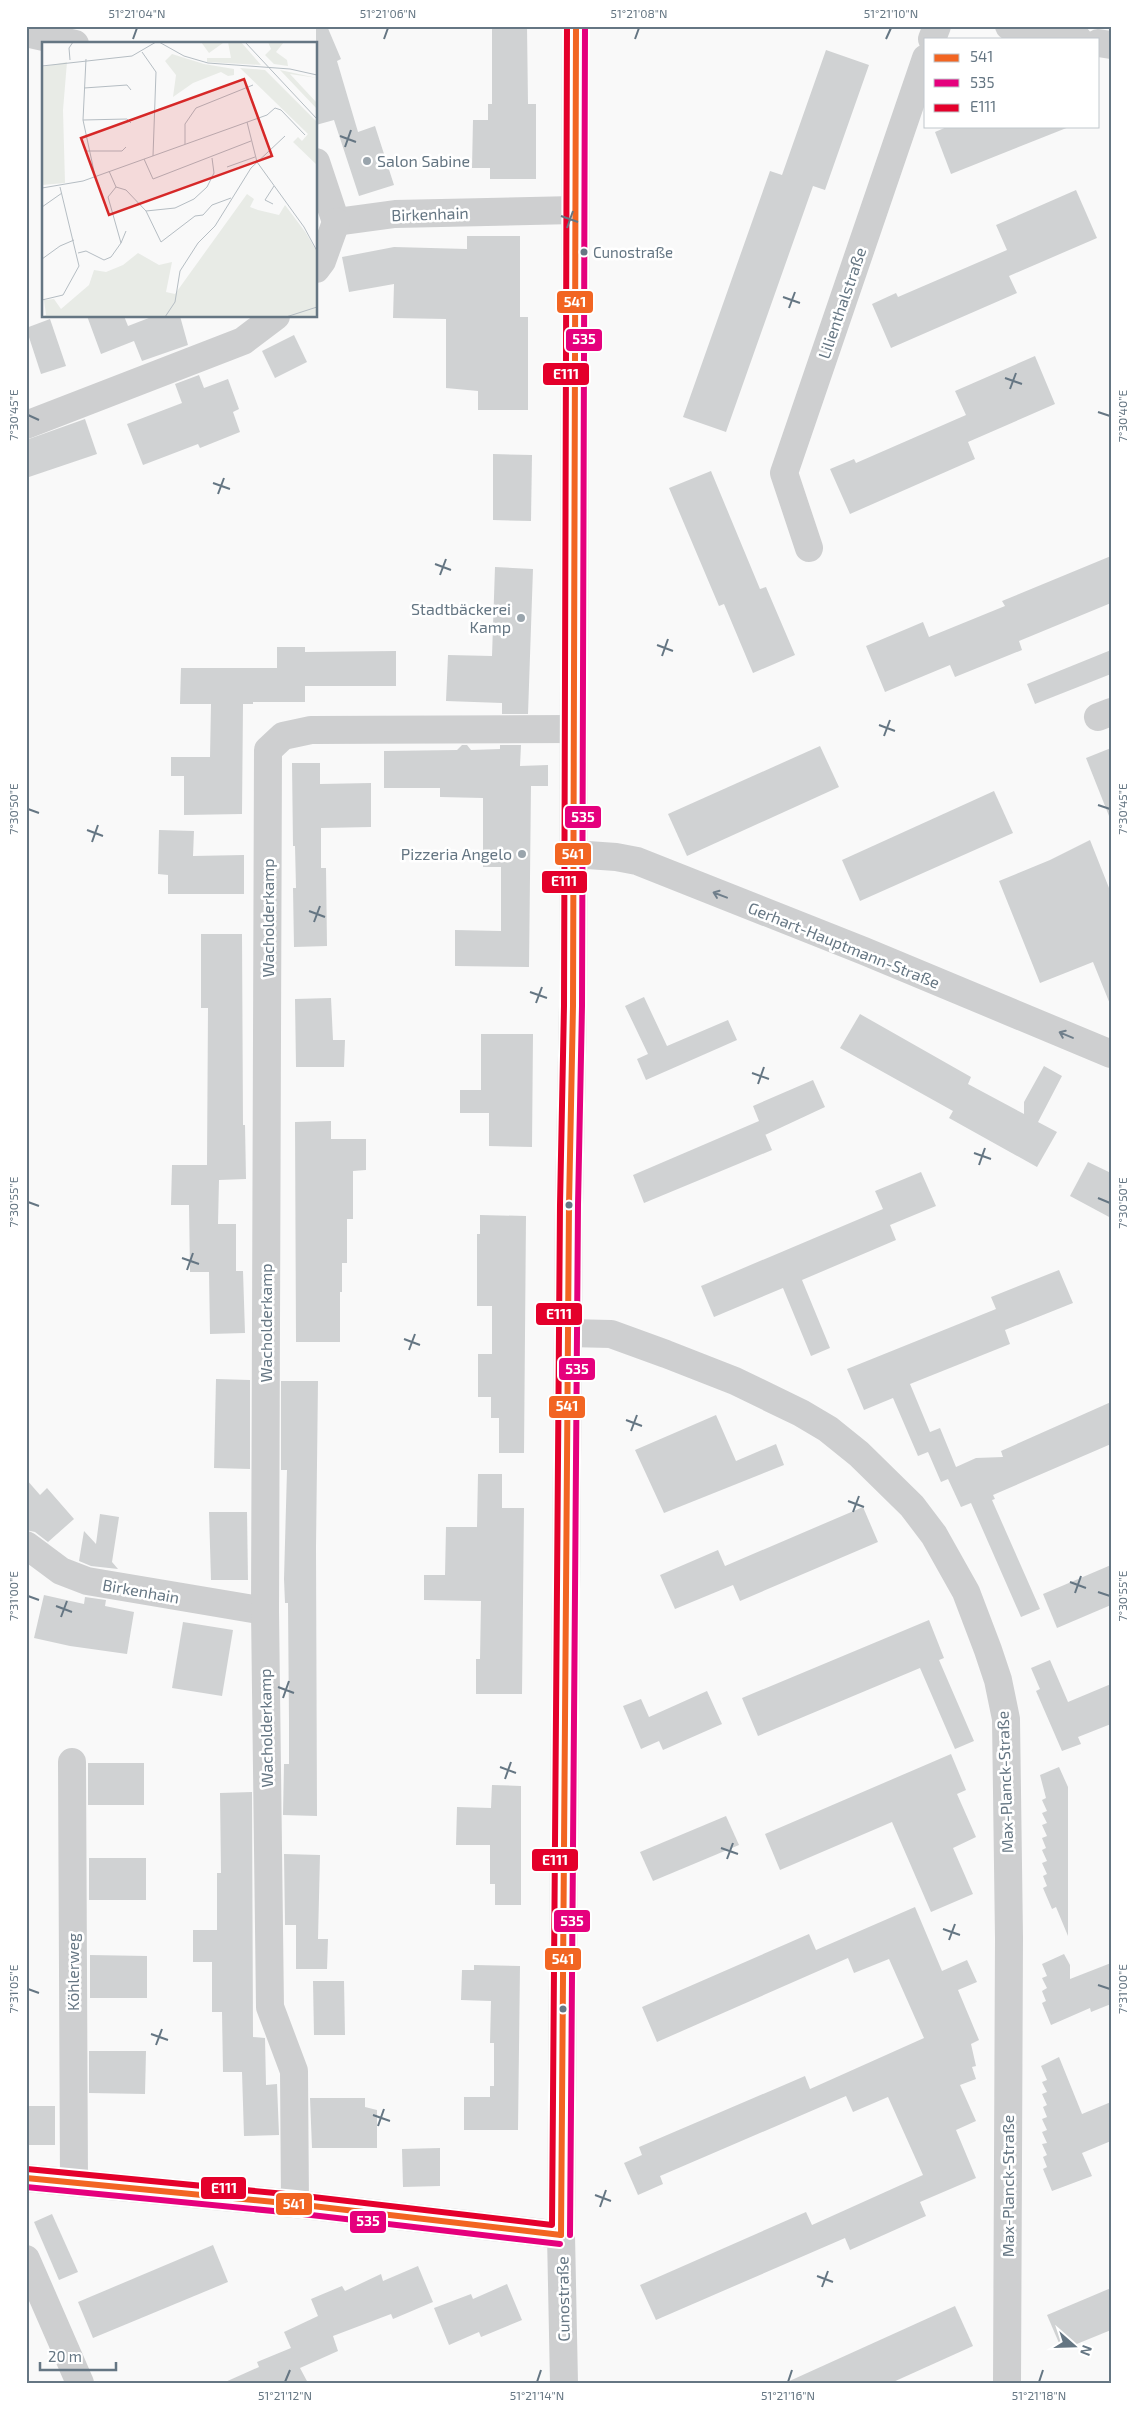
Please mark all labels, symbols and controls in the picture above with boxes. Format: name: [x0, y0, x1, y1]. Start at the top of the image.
text: 51°21'04"N: [109, 6, 165, 20]
text: 51°21'06"N: [360, 6, 416, 20]
text: 51°21'08"N: [611, 6, 667, 20]
text: 51°21'10"N: [864, 6, 918, 20]
legend: [924, 38, 1100, 128]
inset map: [42, 42, 318, 318]
text: 541: [970, 47, 993, 65]
text: 535: [970, 73, 994, 91]
text: E111: [970, 97, 996, 115]
place label: Salon Sabine: [377, 151, 470, 170]
marker: Salon Sabine: [361, 155, 373, 167]
street label: Birkenhain: [391, 203, 469, 224]
place label: Cunostraße: [593, 243, 673, 261]
street label: Lilienthalstraße: [814, 245, 869, 361]
marker: Cunostraße: [579, 247, 589, 257]
line badge: 541: [556, 290, 594, 314]
text: 541: [564, 293, 586, 310]
line badge: 535: [565, 328, 603, 352]
text: 535: [572, 330, 596, 347]
line badge: E111: [542, 362, 590, 386]
text: E111: [553, 365, 579, 382]
text: 7°30'45"E: [6, 389, 20, 441]
text: 7°30'40"E: [1115, 390, 1129, 442]
place label: Stadtbäckerei Kamp: [411, 599, 511, 636]
marker: Stadtbäckerei Kamp: [515, 612, 527, 624]
text: 7°30'50"E: [6, 783, 20, 835]
text: 7°30'45"E: [1115, 783, 1129, 835]
line badge: 535: [564, 805, 602, 829]
text: 535: [571, 808, 595, 825]
line badge: 541: [554, 842, 592, 866]
place label: Pizzeria Angelo: [401, 844, 512, 863]
text: 541: [562, 845, 584, 862]
marker: Pizzeria Angelo: [516, 848, 528, 860]
street label: Wacholderkamp: [258, 858, 277, 978]
line badge: E111: [541, 870, 588, 894]
text: E111: [551, 872, 577, 889]
one-way arrow: [713, 890, 729, 899]
street label: Gerhart-Hauptmann-Straße: [746, 897, 943, 992]
one-way arrow: [1059, 1030, 1074, 1040]
text: 7°30'55"E: [6, 1176, 20, 1227]
text: 7°30'50"E: [1115, 1177, 1129, 1229]
unlabelled marker: [564, 1200, 574, 1210]
street label: Wacholderkamp: [256, 1263, 275, 1383]
line badge: E111: [535, 1302, 583, 1326]
text: E111: [546, 1305, 572, 1322]
line badge: 535: [558, 1357, 596, 1381]
text: 535: [565, 1360, 589, 1377]
line badge: 541: [548, 1395, 586, 1419]
text: 541: [556, 1397, 578, 1414]
text: 7°30'55"E: [1115, 1570, 1129, 1621]
text: 7°31'00"E: [6, 1571, 20, 1621]
street label: Birkenhain: [101, 1574, 181, 1607]
street label: Wacholderkamp: [255, 1668, 276, 1788]
street label: Max-Planck-Straße: [993, 1710, 1016, 1854]
line badge: E111: [531, 1848, 579, 1872]
text: E111: [542, 1851, 568, 1868]
line badge: 535: [553, 1909, 591, 1933]
text: 535: [560, 1912, 584, 1929]
street label: Köhlerweg: [63, 1933, 82, 2011]
line badge: 541: [544, 1947, 582, 1971]
text: 541: [552, 1950, 574, 1967]
text: 7°31'05"E: [6, 1964, 20, 2014]
text: 7°31'00"E: [1115, 1964, 1129, 2014]
unlabelled marker: [558, 2004, 568, 2014]
street label: Max-Planck-Straße: [998, 2115, 1017, 2257]
line badge: E111: [200, 2176, 247, 2200]
text: E111: [211, 2179, 237, 2196]
line badge: 541: [275, 2192, 313, 2216]
text: 541: [283, 2195, 305, 2212]
line badge: 535: [349, 2210, 387, 2234]
text: 535: [356, 2212, 380, 2229]
street label: Cunostraße: [552, 2256, 573, 2342]
north arrow: [1050, 2322, 1100, 2372]
scale bar: [40, 2339, 116, 2371]
text: N: [1077, 2343, 1096, 2358]
text: 20 m: [48, 2347, 82, 2365]
text: 51°21'12"N: [258, 2388, 312, 2402]
text: 51°21'14"N: [510, 2388, 564, 2402]
text: 51°21'16"N: [761, 2388, 815, 2402]
text: 51°21'18"N: [1012, 2388, 1066, 2402]

